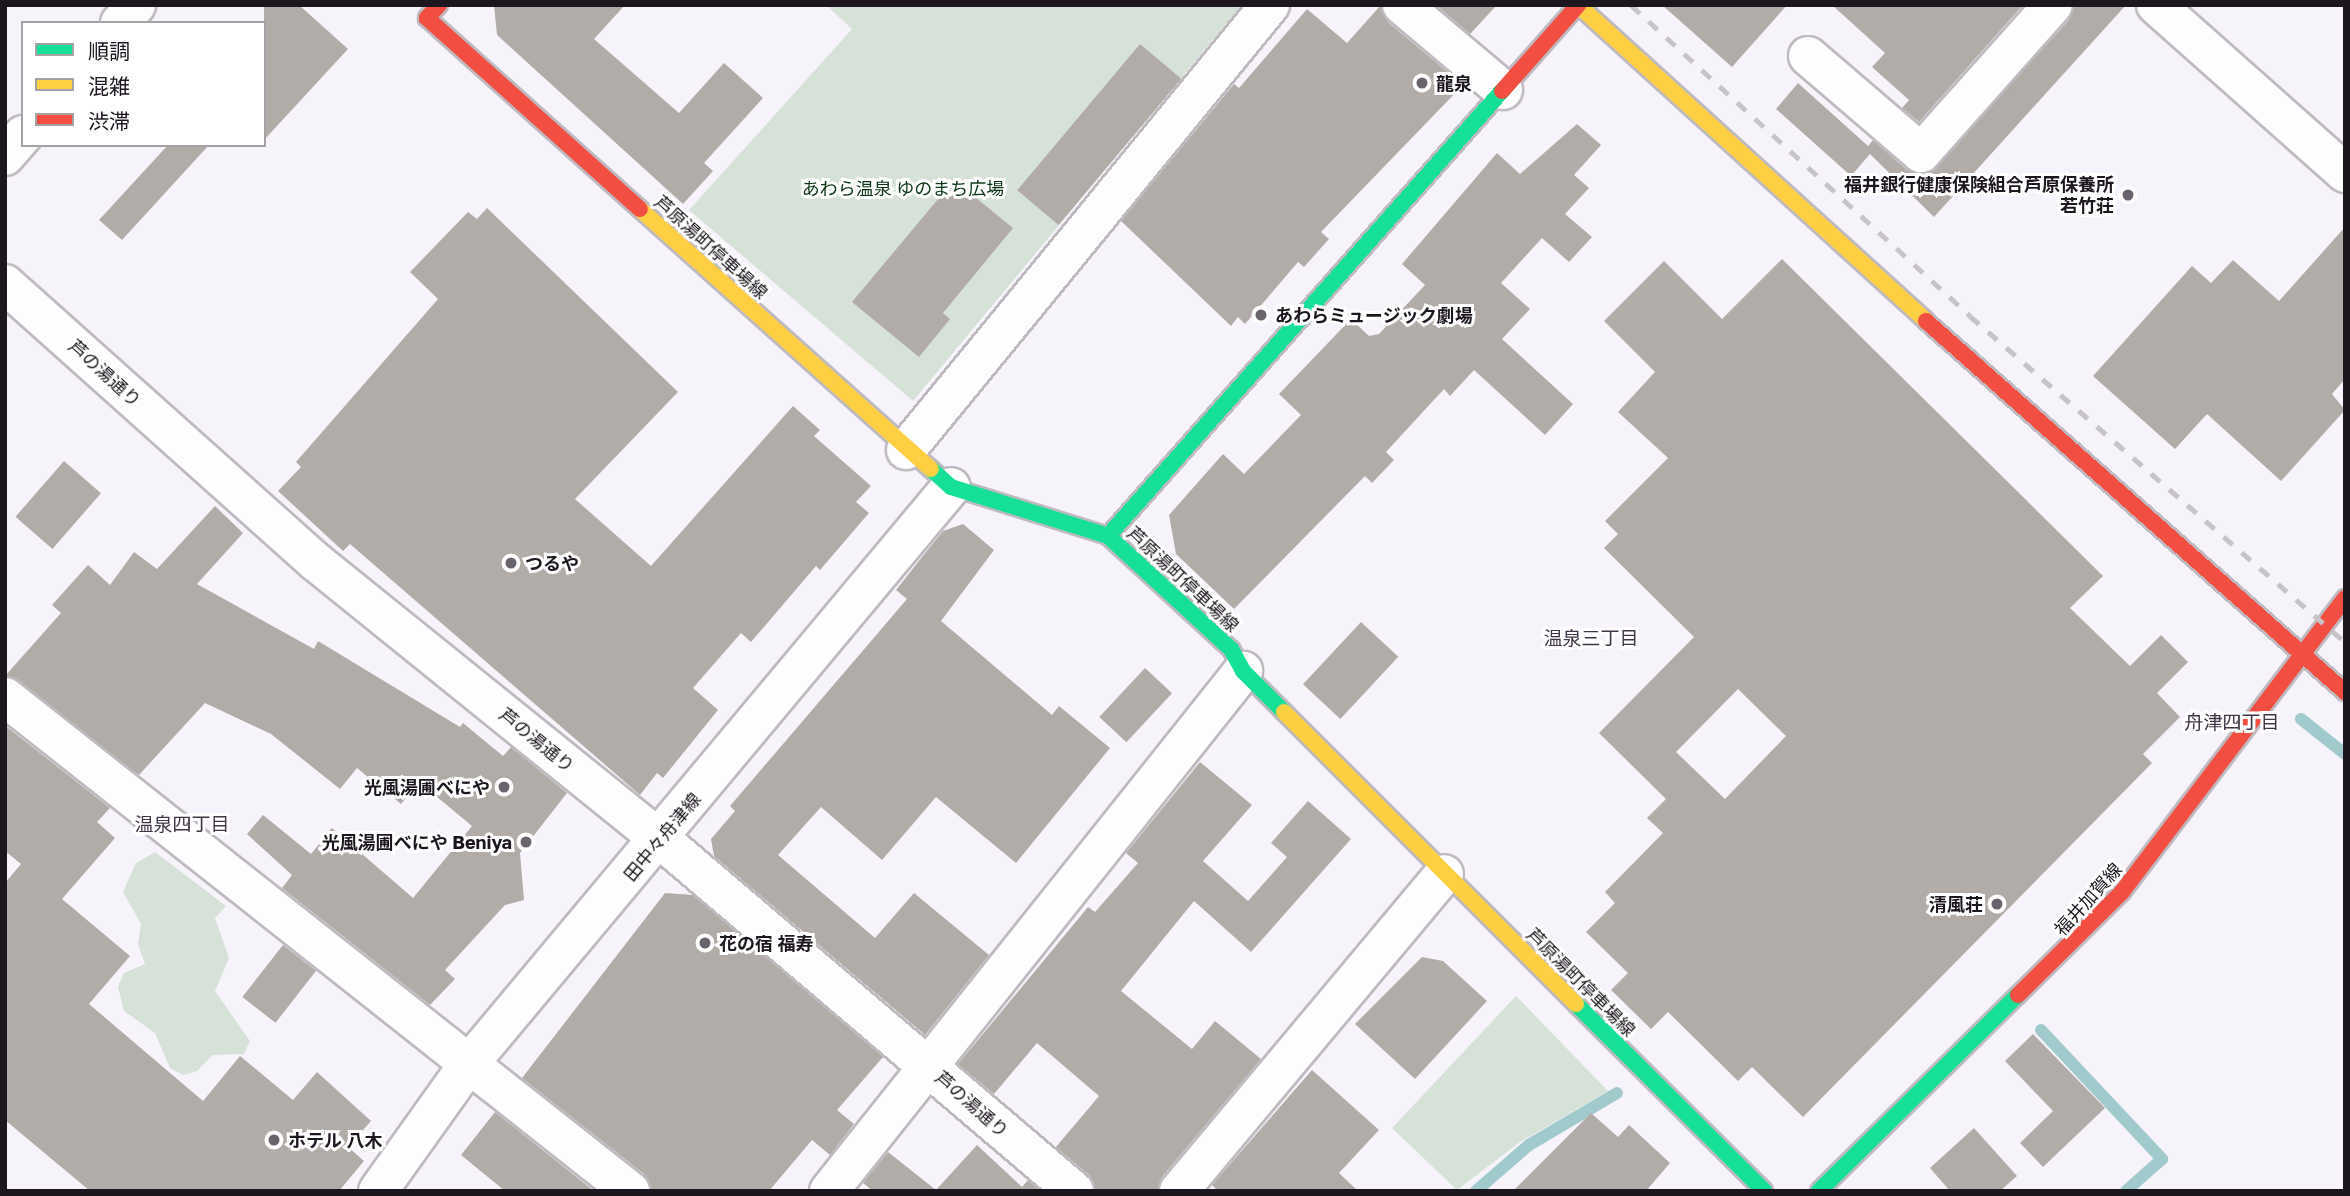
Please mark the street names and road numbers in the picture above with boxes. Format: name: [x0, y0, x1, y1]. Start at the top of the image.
street label: 芦原湯町停車場線: [650, 191, 772, 303]
street label: 芦の湯通り: [64, 335, 146, 411]
street label: 芦原湯町停車場線: [1123, 522, 1243, 636]
street label: 芦の湯通り: [495, 703, 579, 777]
street label: 田中々舟津線: [619, 789, 705, 885]
street label: 福井加賀線: [2050, 858, 2126, 940]
street label: 芦原湯町停車場線: [1522, 923, 1640, 1041]
street label: 芦の湯通り: [931, 1066, 1013, 1142]

